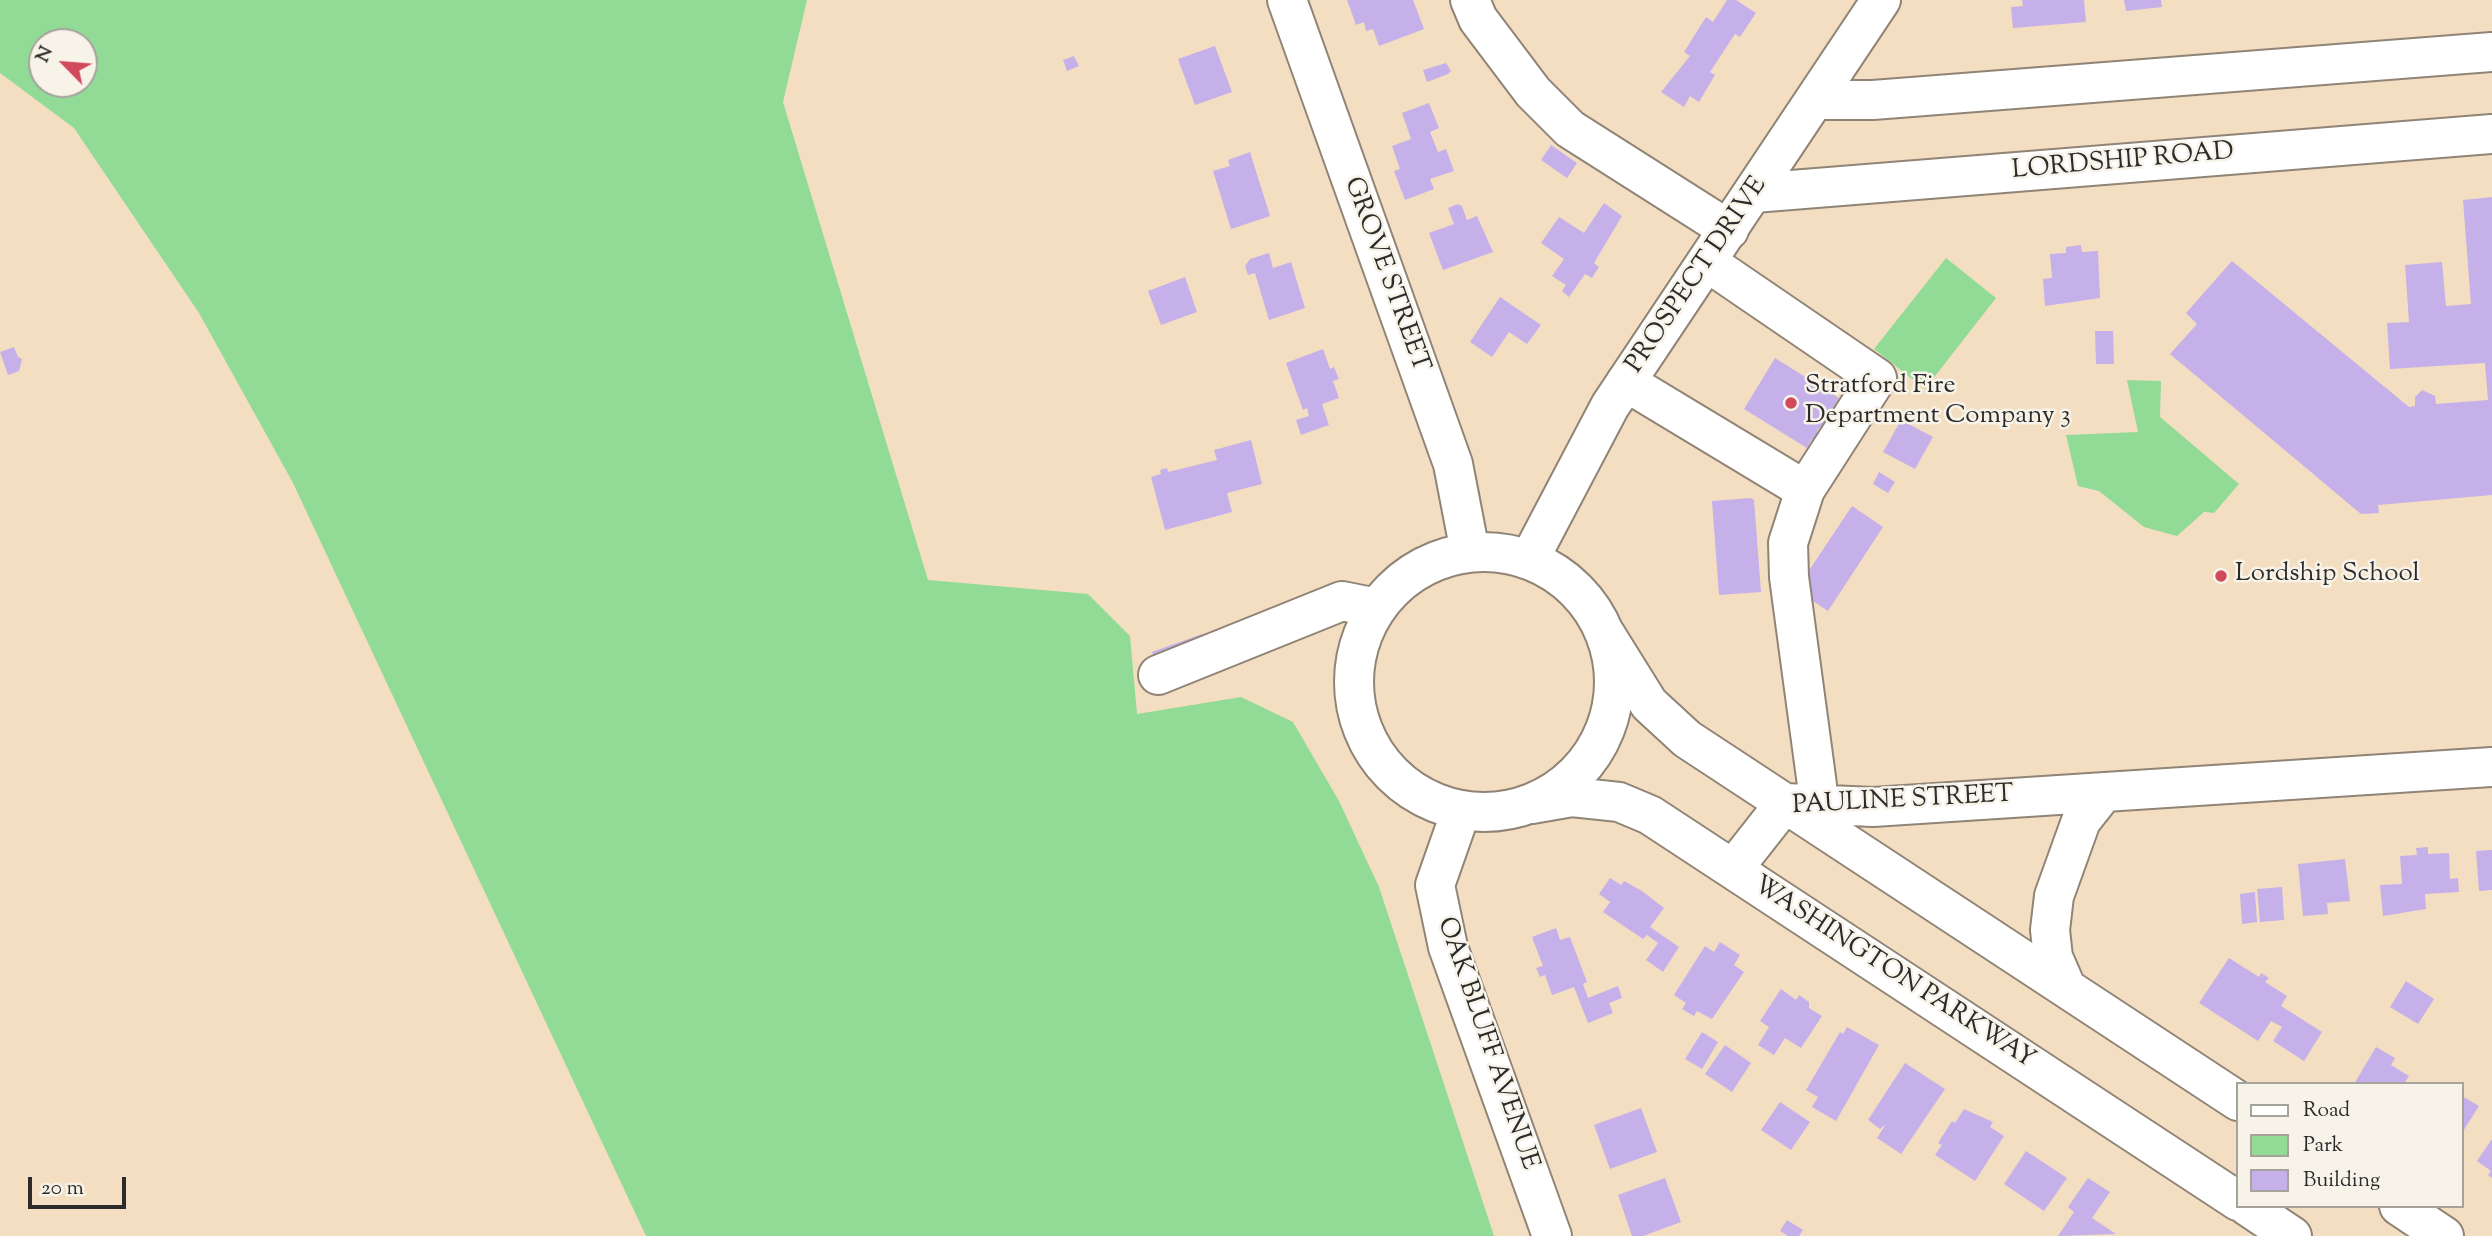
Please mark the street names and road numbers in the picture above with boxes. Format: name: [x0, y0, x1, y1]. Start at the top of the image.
street label: LORDSHIP ROAD: [2011, 138, 2235, 188]
street label: PROSPECT DRIVE: [1621, 172, 1775, 380]
street label: GROVE STREET: [1335, 173, 1435, 377]
street label: PAULINE STREET: [1792, 781, 2014, 823]
street label: WASHINGTON PARKWAY: [1746, 871, 2040, 1077]
street label: OAK BLUFF AVENUE: [1428, 914, 1544, 1174]

